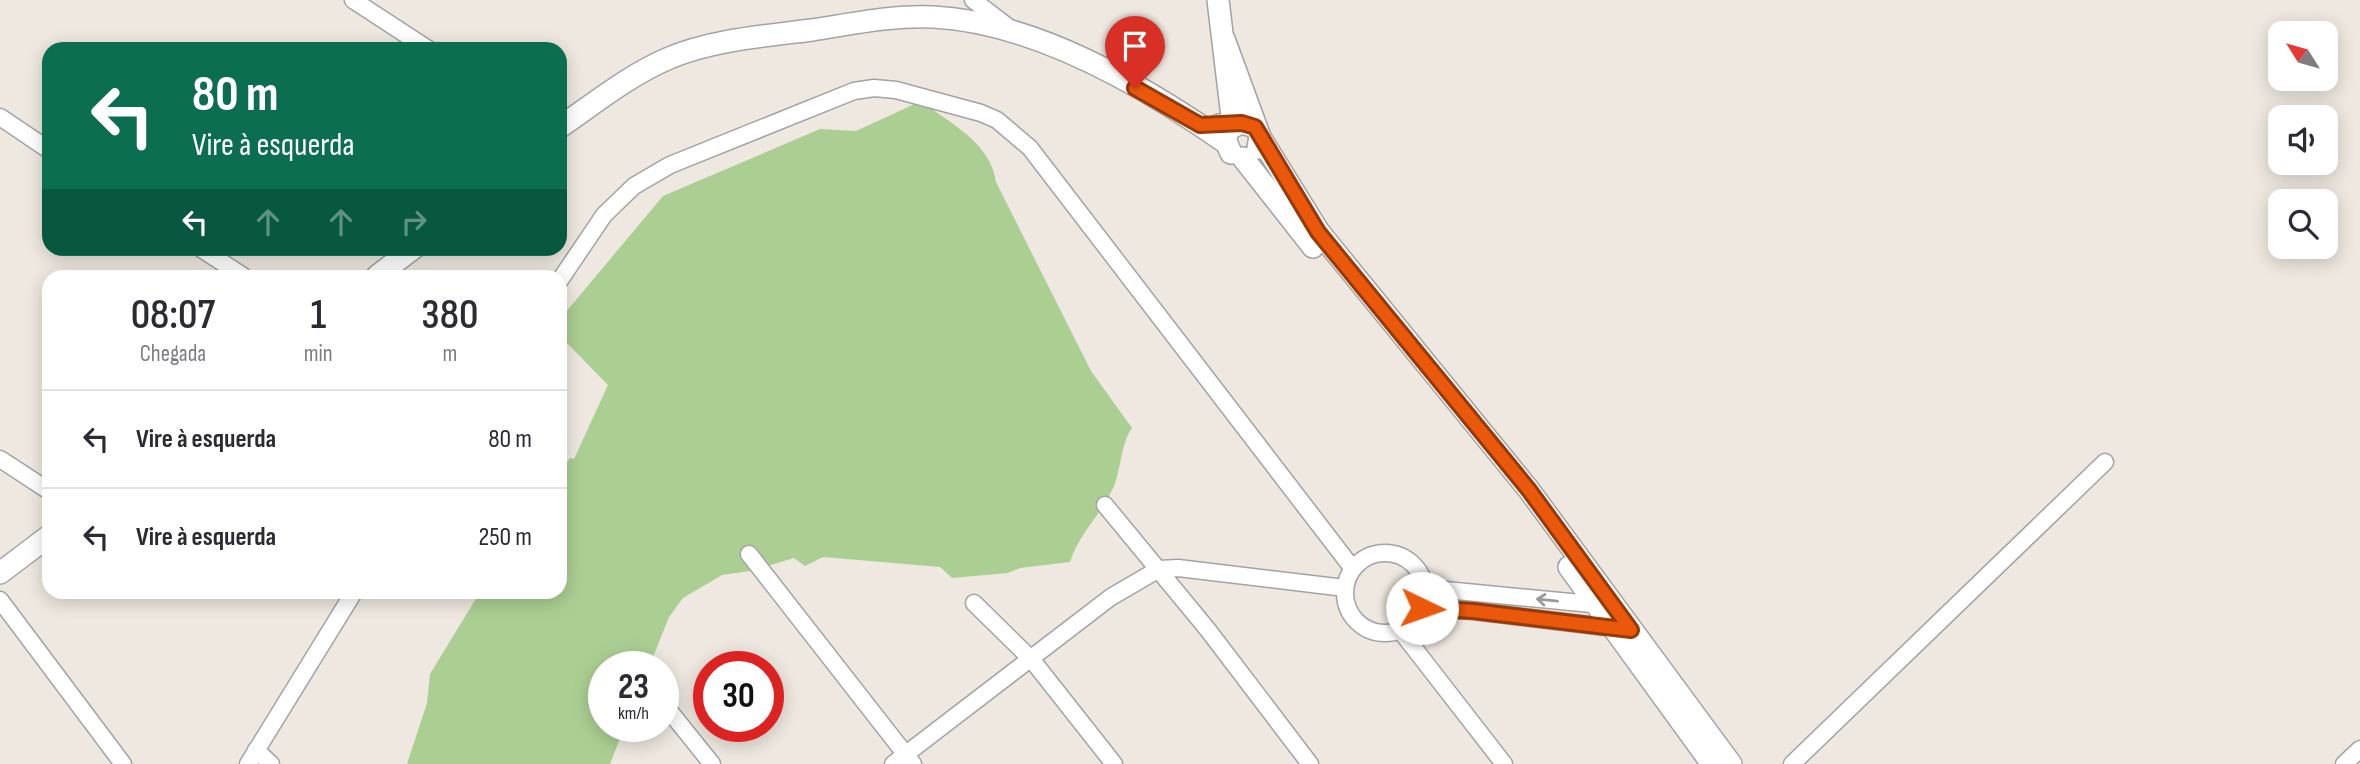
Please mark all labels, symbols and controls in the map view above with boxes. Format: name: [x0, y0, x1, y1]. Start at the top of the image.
pin: [1105, 16, 1165, 88]
north arrow: [2268, 21, 2338, 91]
map controls: [2268, 21, 2338, 259]
icon: arrive: [1116, 27, 1154, 65]
text: 80 m: [192, 66, 279, 125]
icon: left: [77, 70, 168, 161]
button: sound: [2268, 105, 2338, 175]
text: Vire à esquerda: [192, 126, 355, 165]
button: search: [2268, 189, 2338, 259]
icon: left: [176, 203, 214, 241]
icon: ahead: [249, 203, 287, 241]
icon: ahead: [322, 203, 360, 241]
icon: right: [395, 203, 433, 241]
text: 08:07: [131, 290, 215, 341]
text: 1: [310, 290, 326, 341]
text: 380: [421, 290, 478, 341]
text: Chegada: [140, 340, 206, 368]
text: min: [304, 340, 333, 368]
text: m: [442, 340, 457, 368]
icon: left: [77, 420, 115, 458]
text: Vire à esquerda: [136, 424, 276, 455]
text: 80 m: [488, 424, 532, 455]
icon: left: [77, 518, 115, 556]
text: Vire à esquerda: [136, 522, 276, 553]
text: 250 m: [478, 522, 532, 553]
position arrow: [1385, 571, 1459, 645]
one-way arrow: [1536, 594, 1559, 607]
speed limit sign: 30: [693, 651, 784, 742]
text: 23: [618, 666, 649, 709]
text: km/h: [618, 703, 649, 724]

